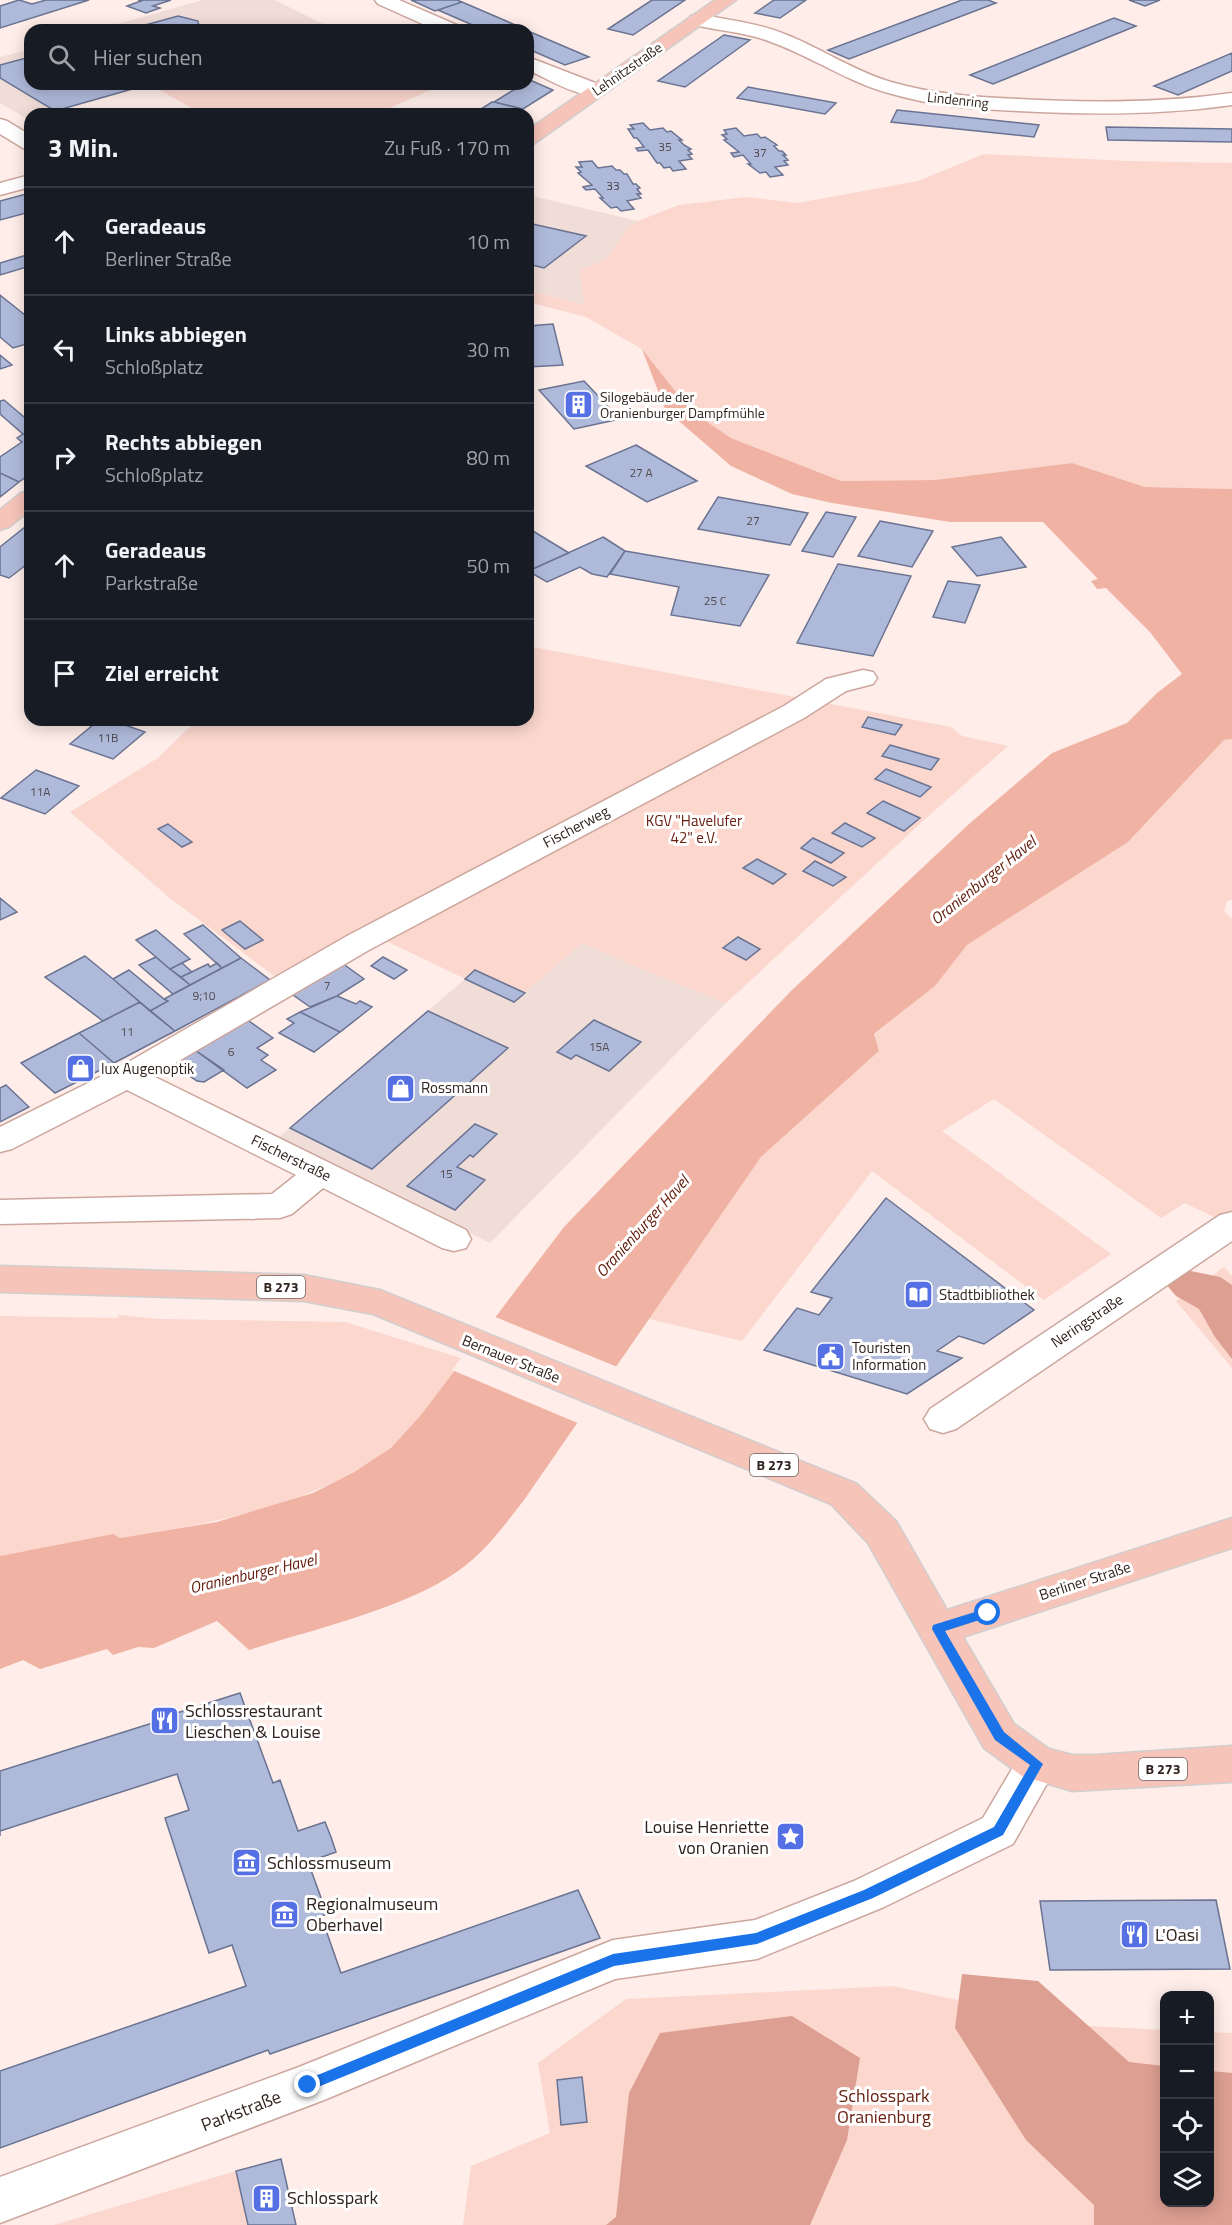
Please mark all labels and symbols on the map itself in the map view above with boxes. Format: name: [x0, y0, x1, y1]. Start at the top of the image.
street label: Lehnitzstraße: [587, 37, 666, 101]
street label: Lindenring: [926, 86, 990, 113]
house number: 35: [658, 137, 672, 156]
house number: 37: [753, 143, 767, 162]
house number: 33: [606, 176, 620, 195]
place label: Silogebäude der Oranienburger Dampfmühle: [600, 386, 765, 423]
building icon: Silogebäude der Oranienburger Dampfmühle: [563, 389, 595, 421]
house number: 27 A: [629, 463, 653, 482]
house number: 27: [746, 511, 760, 530]
house number: 25 C: [704, 591, 727, 610]
house number: 11B: [98, 728, 118, 747]
house number: 11A: [30, 782, 50, 801]
street label: Fischerweg: [539, 799, 613, 854]
park label: KGV "Havelufer 42" e.V.: [646, 809, 742, 849]
water label: Oranienburger Havel: [925, 829, 1042, 930]
house number: 7: [324, 976, 330, 995]
house number: 9;10: [192, 986, 216, 1005]
house number: 11: [120, 1022, 134, 1041]
house number: 15A: [589, 1037, 609, 1056]
house number: 6: [228, 1042, 235, 1061]
shop icon: lux Augenoptik: [64, 1053, 96, 1085]
place label: lux Augenoptik: [101, 1057, 194, 1080]
shop icon: Rossmann: [384, 1072, 416, 1104]
place label: Rossmann: [421, 1076, 488, 1099]
street label: Fischerstraße: [247, 1128, 335, 1187]
house number: 15: [439, 1164, 453, 1183]
water label: Oranienburger Havel: [590, 1169, 695, 1282]
road number: B 273: [257, 1276, 305, 1298]
library icon: Stadtbibliothek: [902, 1279, 934, 1311]
place label: Stadtbibliothek: [939, 1283, 1035, 1306]
street label: Neringstraße: [1046, 1288, 1128, 1353]
street label: Bernauer Straße: [459, 1328, 564, 1389]
place label: Touristen Information: [852, 1336, 926, 1376]
public building icon: Touristen Information: [815, 1341, 847, 1373]
road number: B 273: [750, 1454, 798, 1476]
water label: Oranienburger Havel: [187, 1546, 320, 1599]
street label: Berliner Straße: [1036, 1555, 1134, 1606]
route start: [974, 1599, 1000, 1625]
place label: Schlossrestaurant Lieschen & Louise: [185, 1697, 323, 1745]
restaurant icon: Schlossrestaurant Lieschen & Louise: [148, 1705, 180, 1737]
road number: B 273: [1139, 1758, 1187, 1780]
place label: Louise Henriette von Oranien: [644, 1813, 769, 1861]
place icon: Louise Henriette von Oranien: [774, 1821, 806, 1853]
museum icon: Schlossmuseum: [230, 1847, 262, 1879]
place label: Schlossmuseum: [267, 1849, 391, 1876]
place label: Regionalmuseum Oberhavel: [306, 1890, 438, 1938]
museum icon: Regionalmuseum Oberhavel: [269, 1898, 301, 1930]
restaurant icon: L'Oasi: [1118, 1919, 1150, 1951]
place label: L'Oasi: [1155, 1921, 1199, 1948]
route end: [294, 2071, 320, 2097]
park label: Schlosspark Oranienburg: [837, 2082, 931, 2130]
street label: Parkstraße: [197, 2083, 285, 2138]
building icon: Schlosspark: [250, 2182, 282, 2214]
place label: Schlosspark: [287, 2184, 378, 2211]

